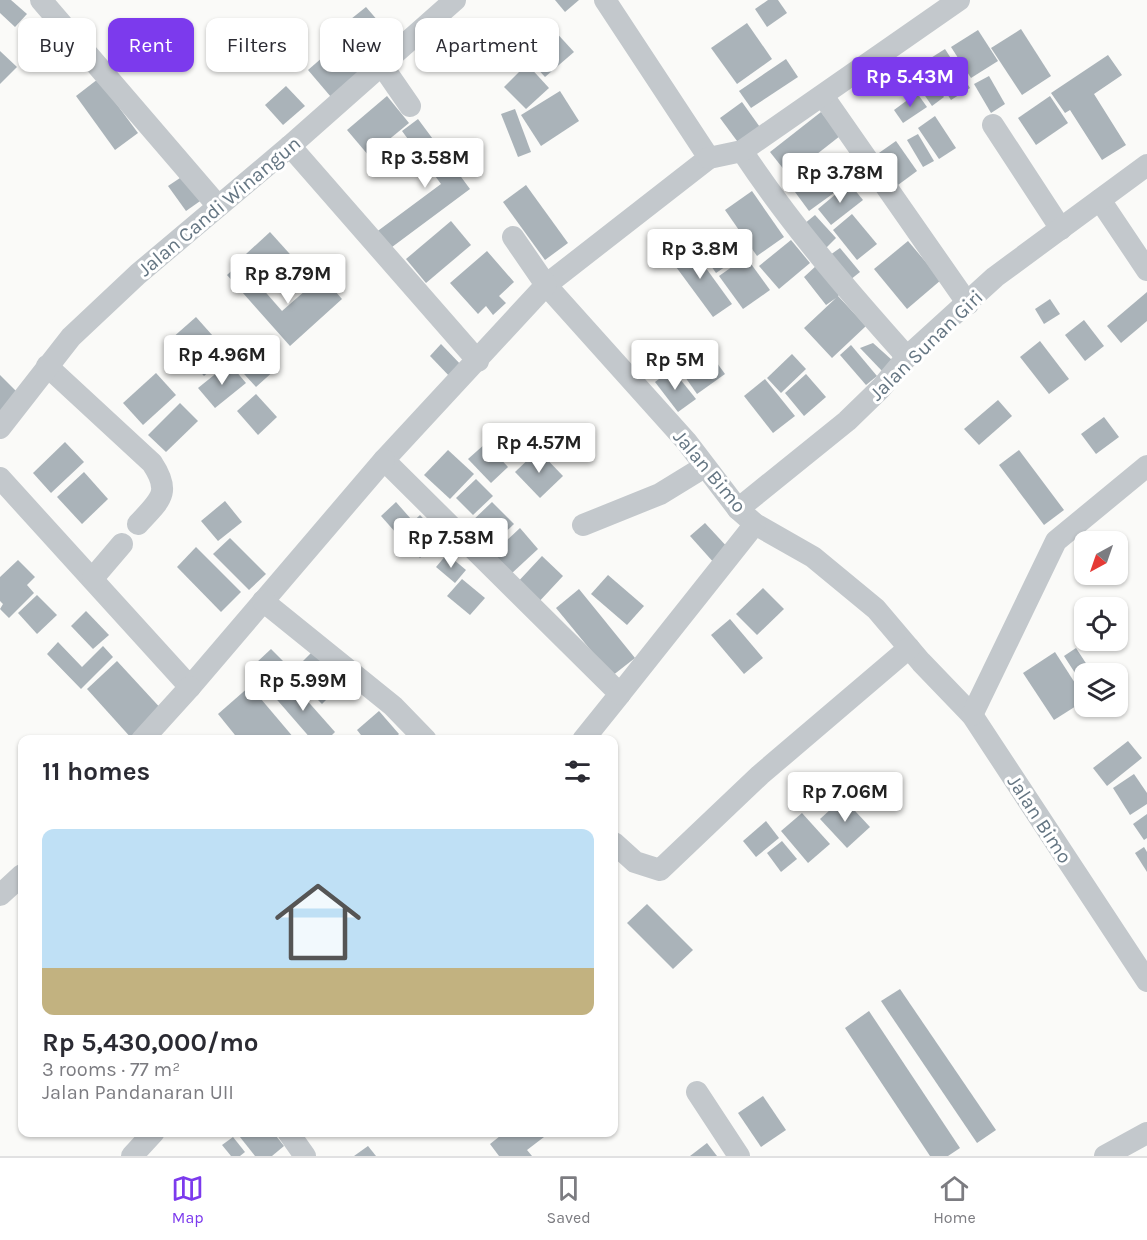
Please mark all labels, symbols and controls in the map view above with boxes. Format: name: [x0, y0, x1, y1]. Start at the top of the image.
chip: Buy: [18, 18, 96, 72]
chip: Rent: [108, 18, 194, 72]
chip: Filters: [206, 18, 308, 72]
chip: New: [320, 18, 403, 72]
chip: Apartment: [415, 18, 559, 72]
pin: Rp 5.43M: [848, 57, 972, 108]
text: Rp 5.43M: [866, 65, 954, 88]
street label: Jalan Candi Winangun: [133, 132, 305, 281]
pin: Rp 3.58M: [363, 138, 487, 189]
text: Rp 3.58M: [381, 146, 469, 169]
pin: Rp 3.78M: [778, 153, 902, 204]
text: Rp 3.78M: [796, 161, 884, 184]
pin: Rp 3.8M: [645, 229, 755, 280]
text: Rp 3.8M: [661, 237, 739, 260]
pin: Rp 8.79M: [226, 254, 350, 305]
text: Rp 8.79M: [245, 262, 332, 285]
street label: Jalan Sunan Giri: [865, 285, 988, 405]
pin: Rp 4.96M: [160, 335, 284, 386]
pin: Rp 5M: [633, 340, 717, 391]
text: Rp 4.96M: [178, 343, 266, 366]
text: Rp 5M: [645, 348, 705, 371]
pin: Rp 4.57M: [477, 423, 601, 474]
street label: Jalan Bimo: [668, 425, 751, 517]
text: Rp 4.57M: [496, 431, 582, 454]
pin: Rp 7.58M: [389, 518, 513, 569]
text: Rp 7.58M: [408, 526, 494, 549]
north arrow: [1074, 531, 1128, 585]
map controls: [1074, 531, 1128, 717]
button: locate: [1074, 597, 1128, 651]
pin: Rp 5.99M: [241, 661, 365, 712]
button: layers: [1074, 663, 1128, 717]
text: Rp 5.99M: [259, 669, 347, 692]
icon: filters: [561, 755, 594, 788]
text: 11 homes: [42, 756, 150, 787]
street label: Jalan Bimo: [1003, 771, 1077, 868]
pin: Rp 7.06M: [783, 772, 907, 823]
text: Rp 7.06M: [802, 780, 888, 803]
icon: home: [264, 868, 372, 976]
text: Rp 5,430,000/mo: [42, 1027, 259, 1058]
text: 3 rooms · 77 m²: [42, 1058, 180, 1081]
text: Jalan Pandanaran UII: [42, 1081, 234, 1104]
tab: Map: [171, 1172, 204, 1227]
tab: Saved: [547, 1172, 591, 1227]
tab: Home: [933, 1172, 976, 1227]

